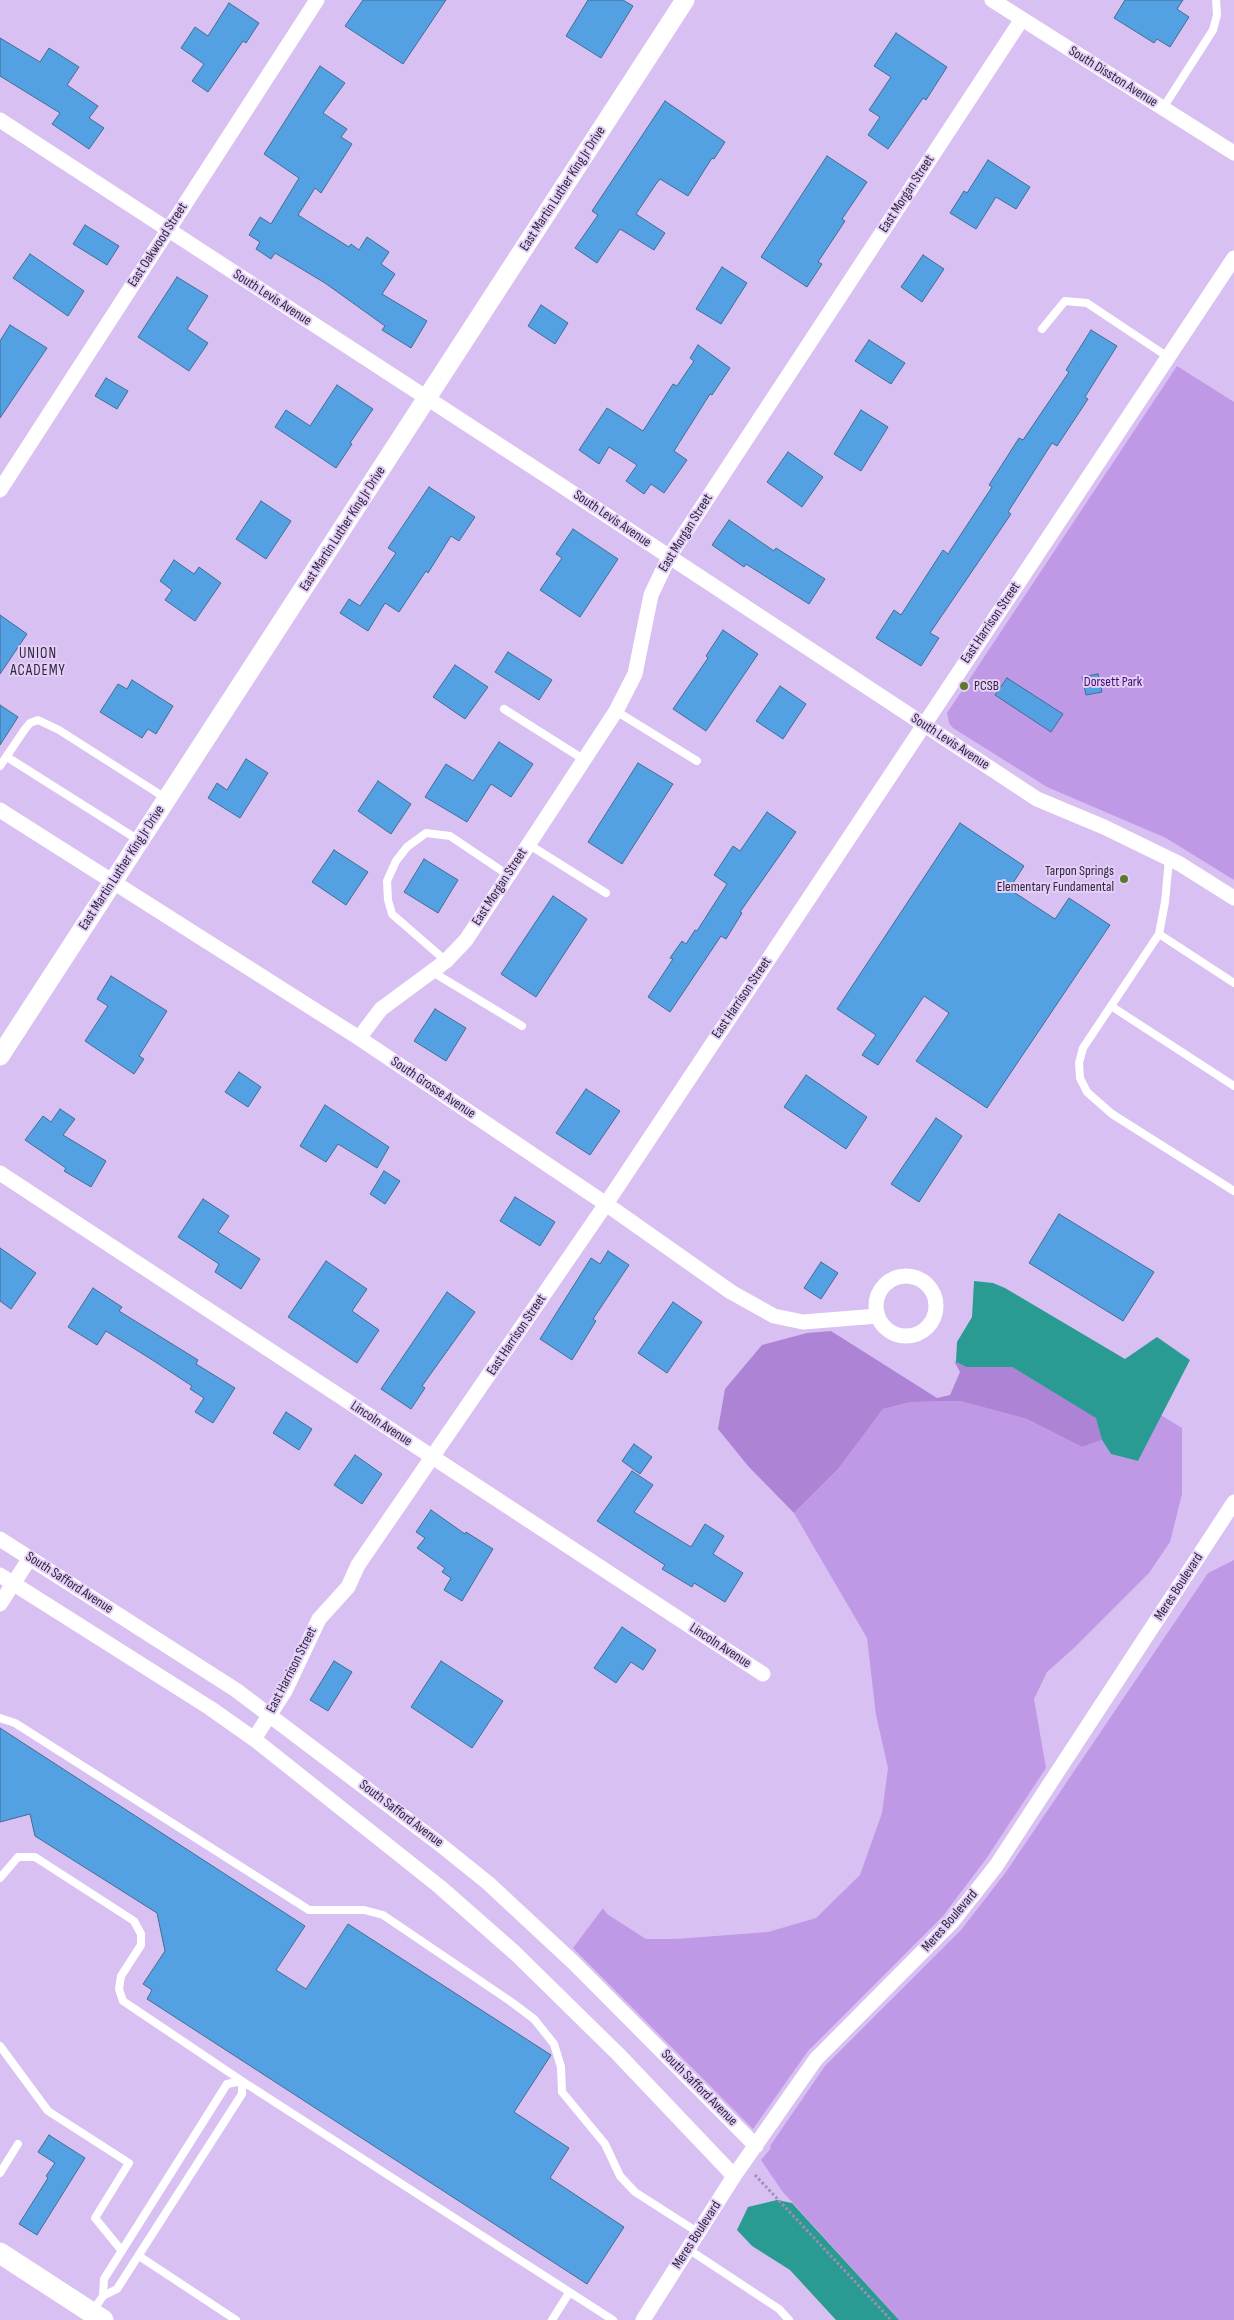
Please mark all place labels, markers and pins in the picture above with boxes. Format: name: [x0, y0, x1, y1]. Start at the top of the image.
place label: PCSB: [974, 678, 999, 694]
marker: PCSB: [958, 680, 970, 692]
place label: Tarpon Springs Elementary Fundamental: [997, 863, 1114, 896]
marker: Tarpon Springs Elementary Fundamental: [1118, 873, 1130, 885]

